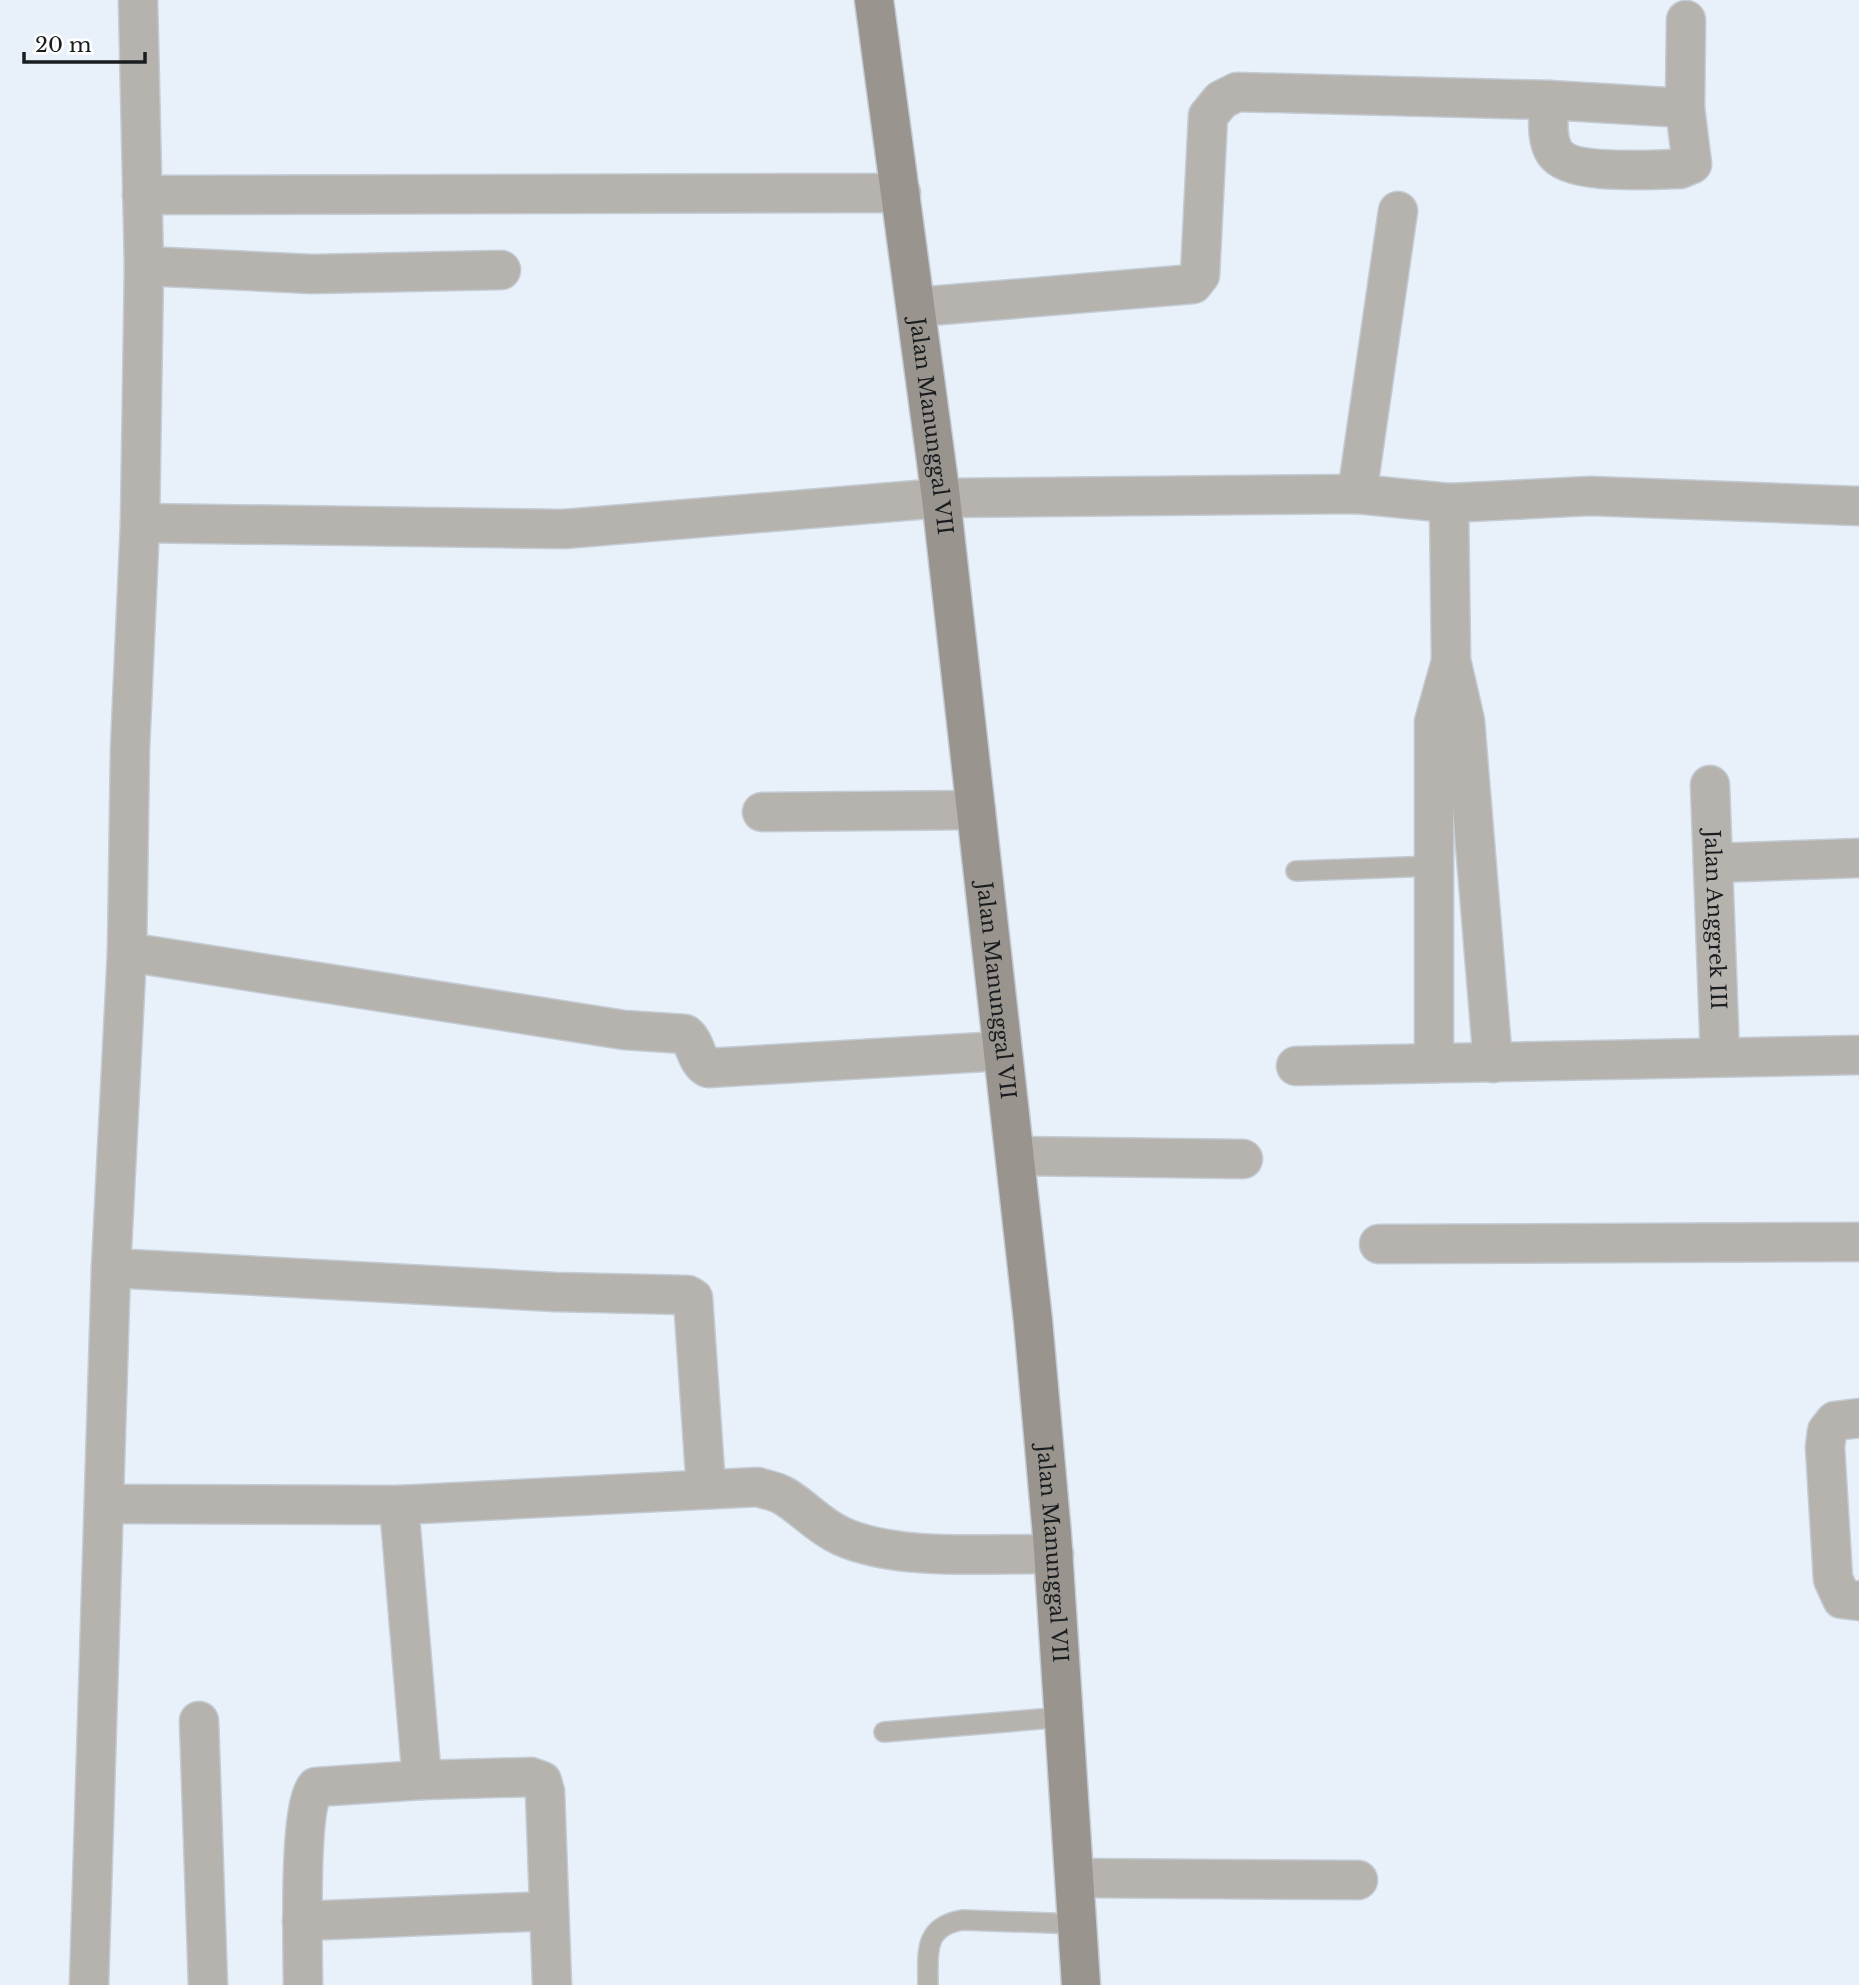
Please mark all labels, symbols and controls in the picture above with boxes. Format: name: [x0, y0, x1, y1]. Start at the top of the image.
scale bar: [24, 21, 145, 65]
text: 20 m: [35, 32, 92, 58]
street label: Jalan Manunggal VII: [903, 313, 958, 536]
street label: Jalan Anggrek III: [1699, 827, 1731, 1010]
street label: Jalan Manunggal VII: [971, 877, 1021, 1100]
street label: Jalan Manunggal VII: [1031, 1440, 1073, 1663]

